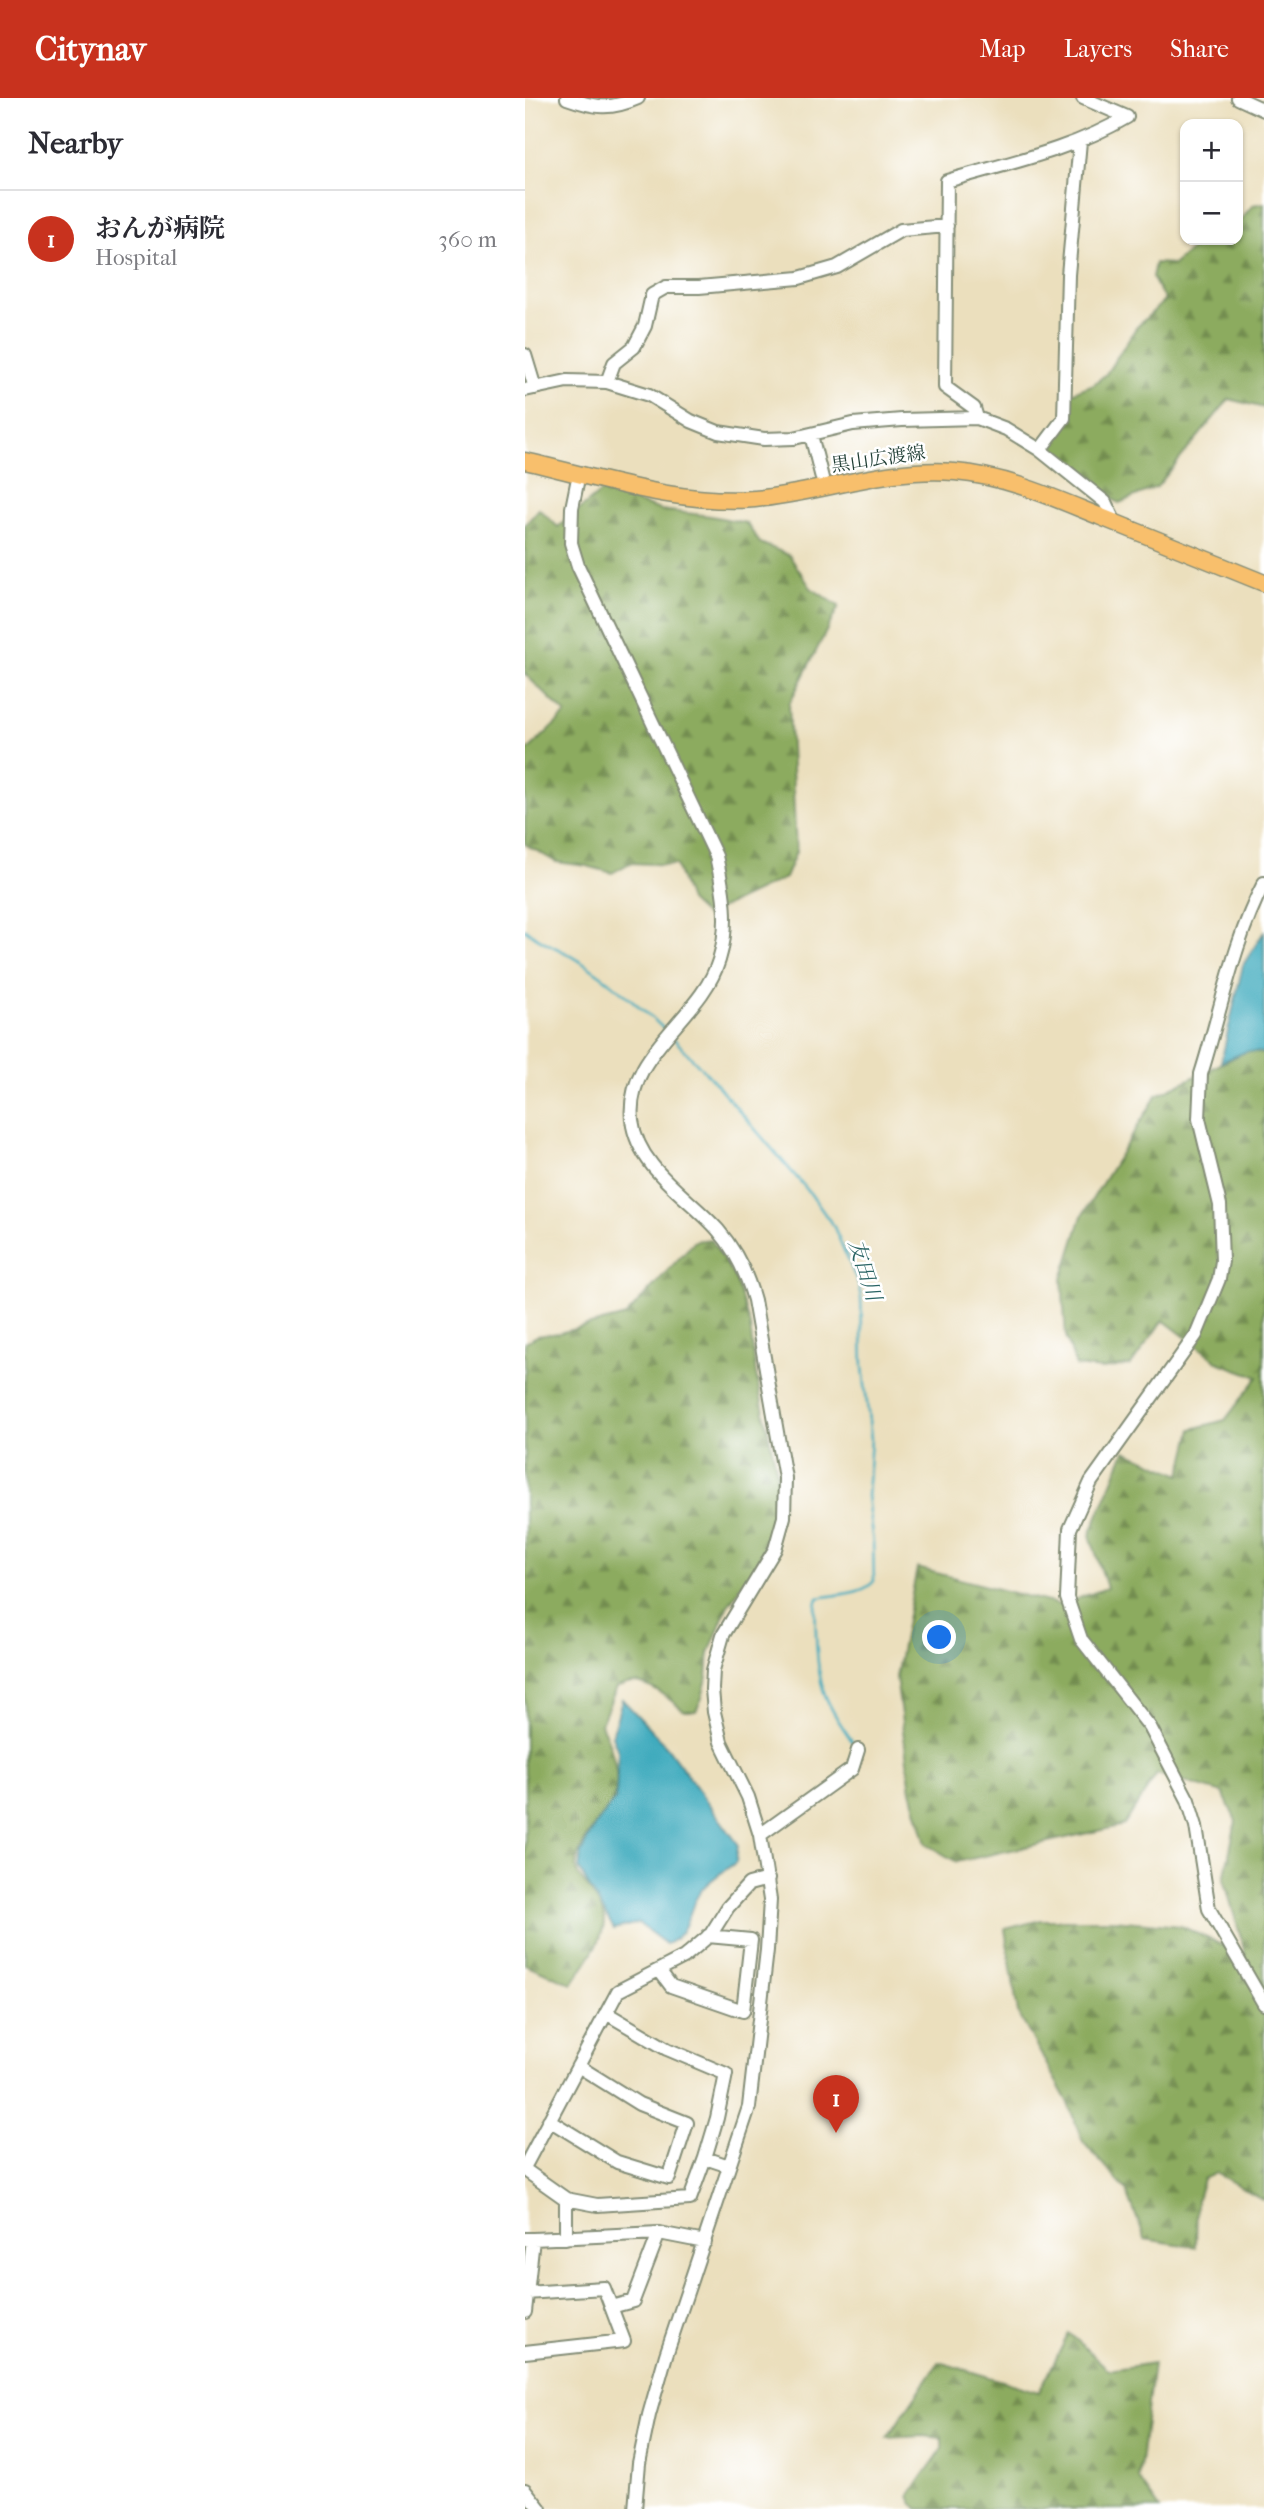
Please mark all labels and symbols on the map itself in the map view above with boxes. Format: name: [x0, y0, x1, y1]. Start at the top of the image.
street label: 黒山広渡線: [830, 441, 927, 476]
water label: 友田川: [844, 1236, 887, 1306]
your location: [922, 1620, 956, 1654]
pin: 1: [813, 2075, 859, 2133]

